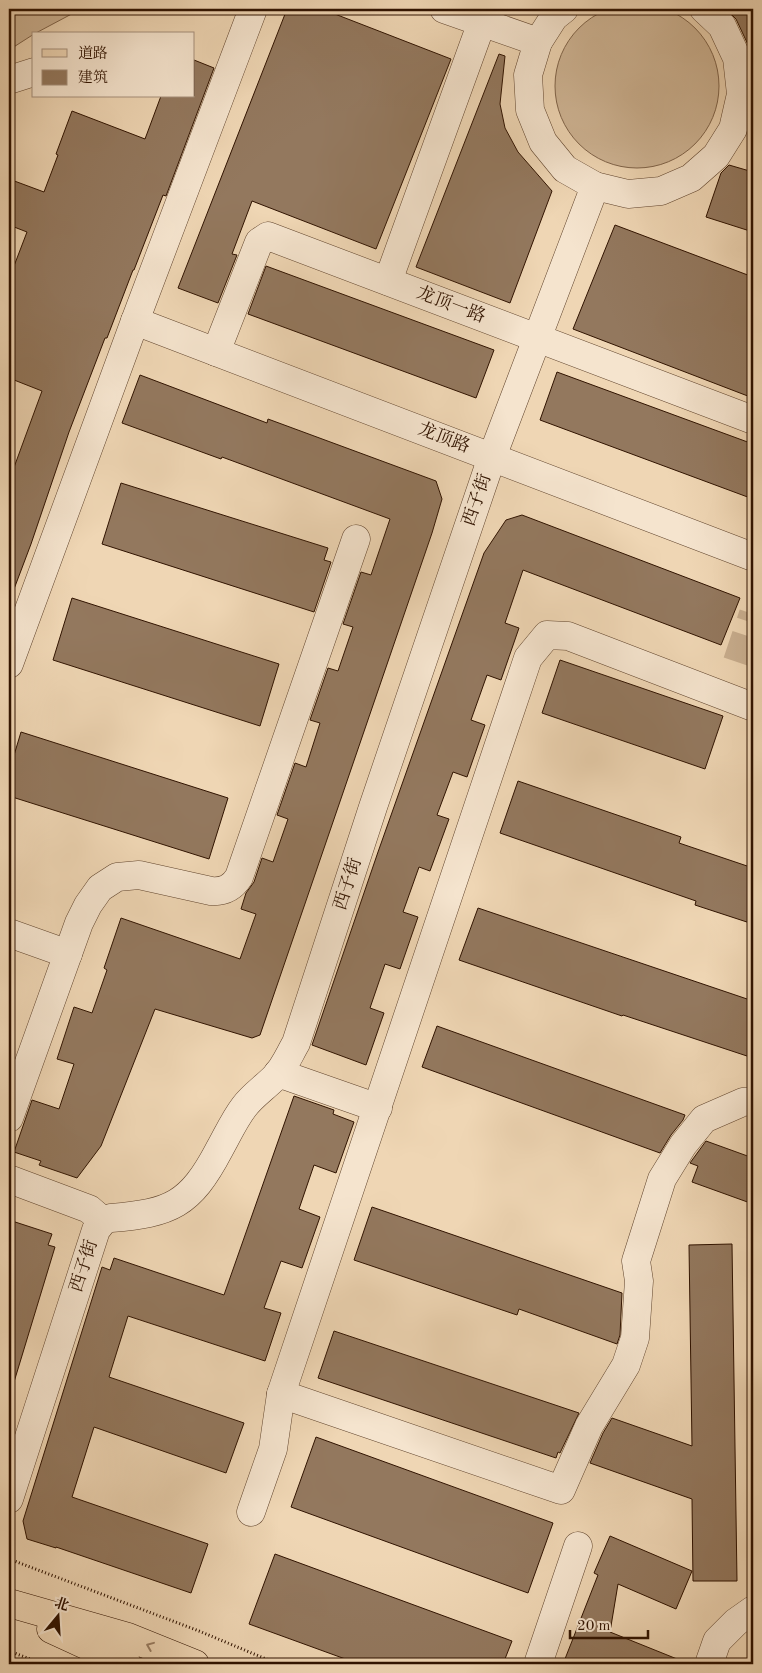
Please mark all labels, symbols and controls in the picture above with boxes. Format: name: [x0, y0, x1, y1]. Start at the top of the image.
legend: [32, 32, 195, 98]
text: 道路: [78, 45, 108, 62]
text: 建筑: [78, 69, 108, 86]
street label: 龙顶一路: [414, 282, 489, 326]
street label: 龙顶路: [416, 418, 473, 456]
street label: 西子街: [459, 471, 494, 528]
street label: 西子街: [330, 855, 365, 912]
street label: 西子街: [66, 1237, 101, 1294]
north arrow: [32, 1590, 82, 1640]
text: 北: [53, 1595, 71, 1613]
scale bar: [570, 1608, 647, 1640]
text: 20 m: [577, 1619, 611, 1634]
one-way arrow: [146, 1642, 155, 1652]

